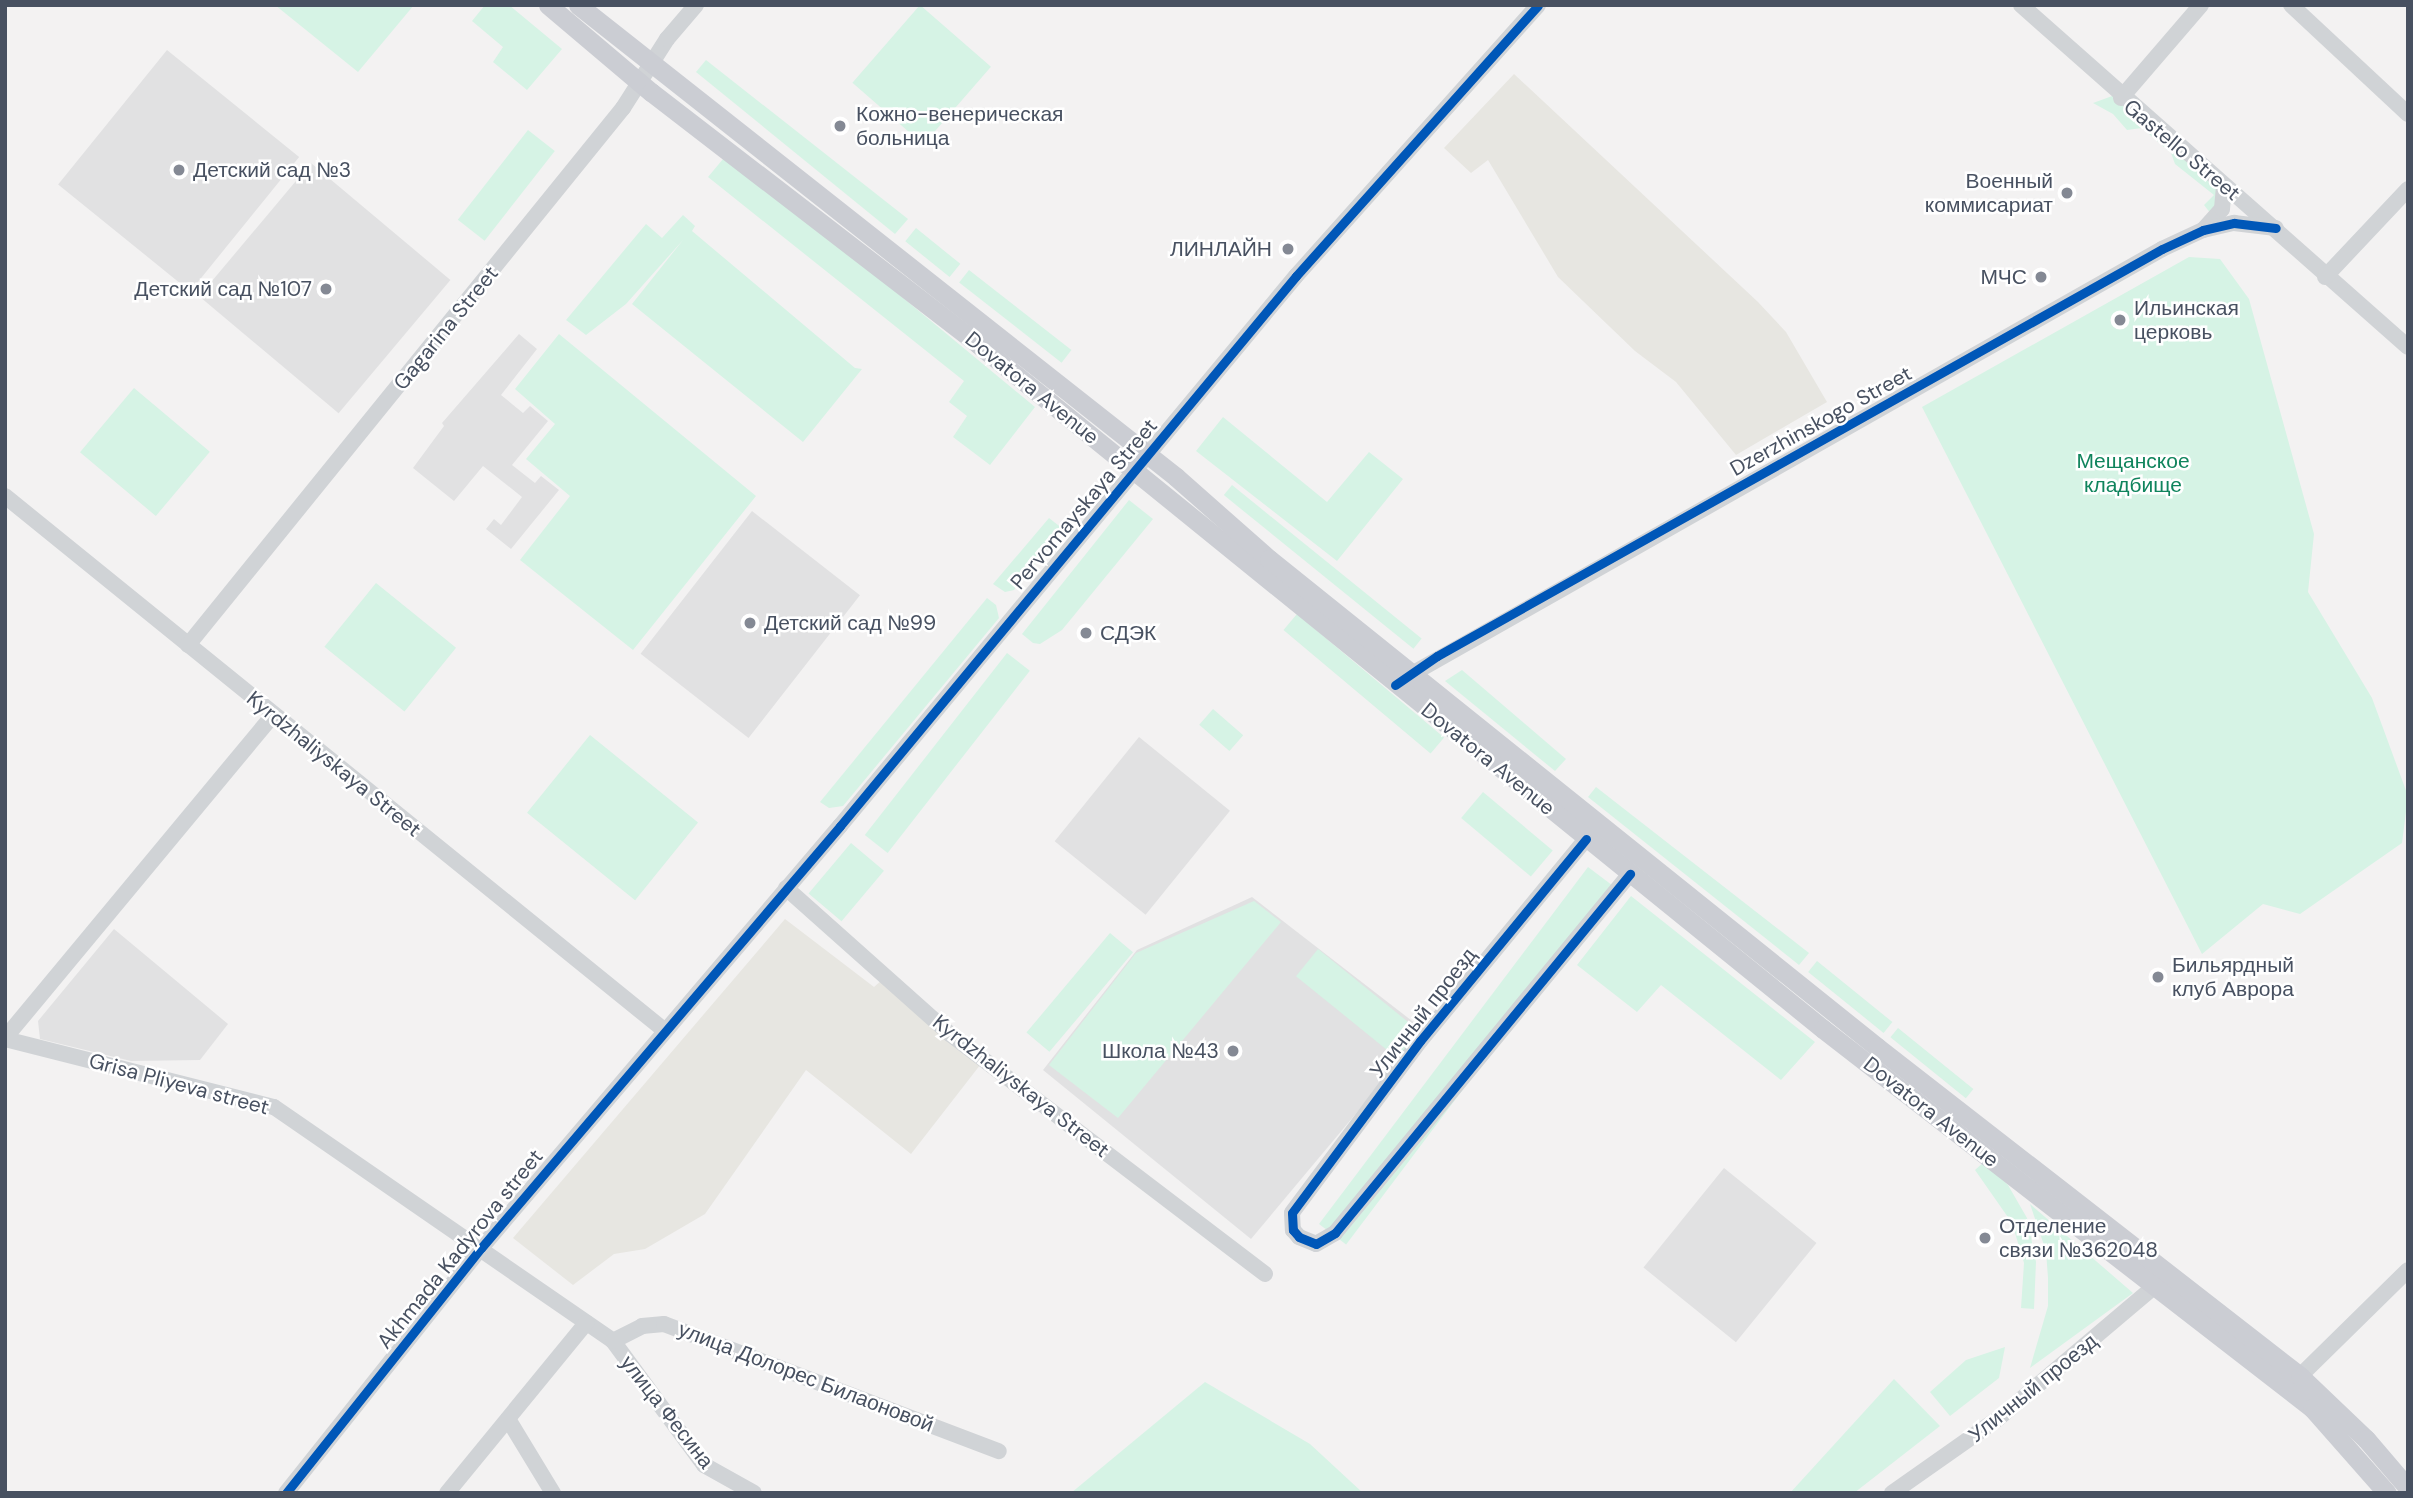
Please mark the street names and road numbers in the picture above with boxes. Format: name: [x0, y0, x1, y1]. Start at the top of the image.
street label: Gastello Street: [2119, 94, 2245, 206]
street label: Gagarina Street: [388, 261, 504, 395]
street label: Dovatora Avenue: [960, 326, 1104, 450]
street label: Dzerzhinskogo Street: [1726, 361, 1916, 481]
street label: Pervomayskaya Street: [1005, 414, 1163, 594]
street label: Kyrdzhaliyskaya Street: [242, 686, 426, 842]
street label: Dovatora Avenue: [1416, 697, 1560, 821]
street label: Уличный проезд: [1364, 943, 1482, 1083]
street label: Kyrdzhaliyskaya Street: [928, 1009, 1114, 1163]
street label: Grisa Pliyeva street: [86, 1048, 272, 1120]
street label: Dovatora Avenue: [1858, 1051, 2004, 1173]
street label: Akhmada Kadyrova street: [372, 1144, 548, 1354]
street label: улица Долорес Билаоновой: [675, 1317, 937, 1437]
street label: Уличный проезд: [1964, 1328, 2102, 1448]
street label: улица Фесина: [615, 1350, 719, 1474]

